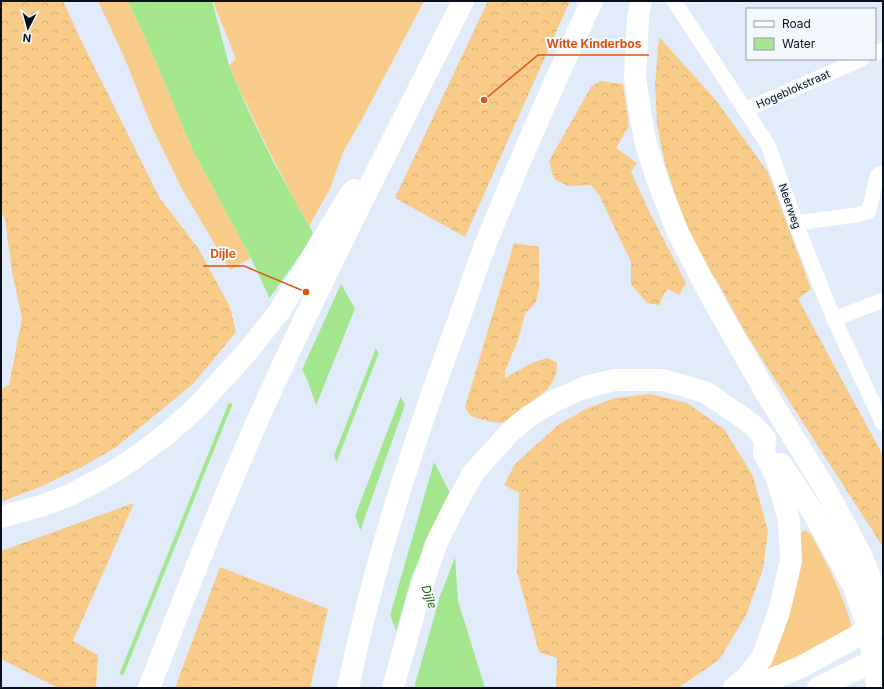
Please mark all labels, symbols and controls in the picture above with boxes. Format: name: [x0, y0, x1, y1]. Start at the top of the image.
north arrow: [8, 8, 48, 48]
legend: [746, 8, 876, 60]
text: Road: [782, 16, 811, 31]
text: N: [22, 31, 32, 45]
callout: Witte Kinderbos: [538, 31, 649, 55]
text: Witte Kinderbos: [547, 36, 642, 51]
text: Water: [782, 36, 816, 51]
street label: Hogeblokstraat: [754, 66, 833, 112]
street label: Neerweg: [776, 181, 804, 231]
callout: Dijle: [203, 242, 244, 266]
text: Dijle: [210, 246, 236, 261]
water label: Dijle: [418, 583, 441, 611]

